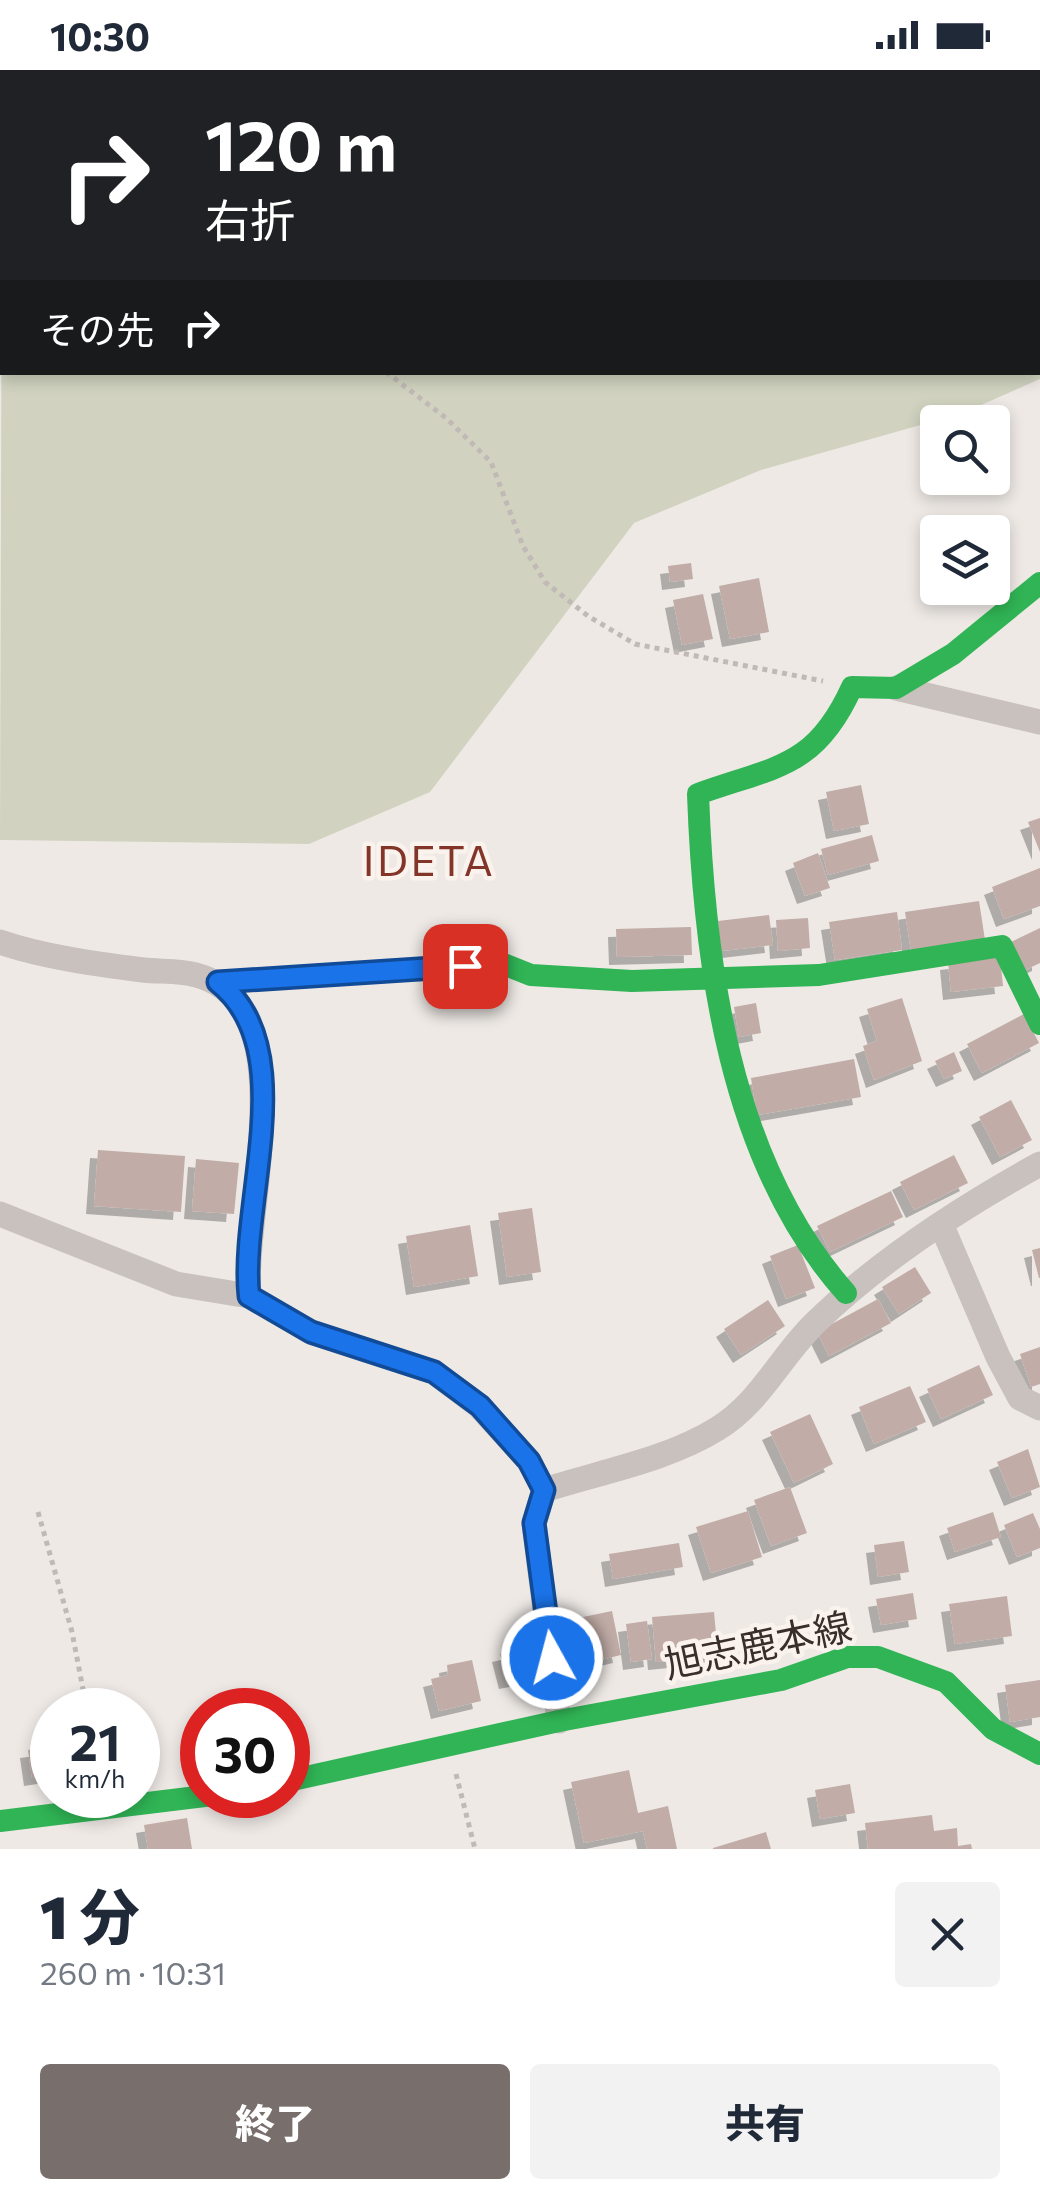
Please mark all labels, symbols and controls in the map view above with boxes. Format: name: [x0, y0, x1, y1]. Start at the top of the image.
text: 10:30: [50, 12, 150, 59]
text: 120 m: [205, 100, 397, 185]
icon: right: [40, 110, 170, 240]
text: 右折: [205, 191, 295, 246]
icon: right: [174, 300, 229, 355]
text: その先: [40, 305, 154, 352]
map controls: [920, 405, 1010, 605]
button: search: [920, 405, 1010, 495]
button: layers: [920, 515, 1010, 605]
district label: IDETA: [363, 833, 495, 885]
pin: [423, 924, 508, 1009]
icon: arrive: [438, 939, 493, 994]
street label: 旭志鹿本線: [660, 1601, 855, 1686]
position arrow: [500, 1606, 604, 1710]
speed limit sign: 30: [180, 1688, 310, 1818]
text: 21: [69, 1710, 121, 1771]
text: km/h: [65, 1763, 125, 1793]
text: 1 分: [40, 1878, 139, 1951]
button: close: [895, 1882, 1000, 1987]
text: 260 m · 10:31: [40, 1952, 226, 1992]
button: 終了: [40, 2064, 510, 2179]
button: 共有: [530, 2064, 1000, 2179]

